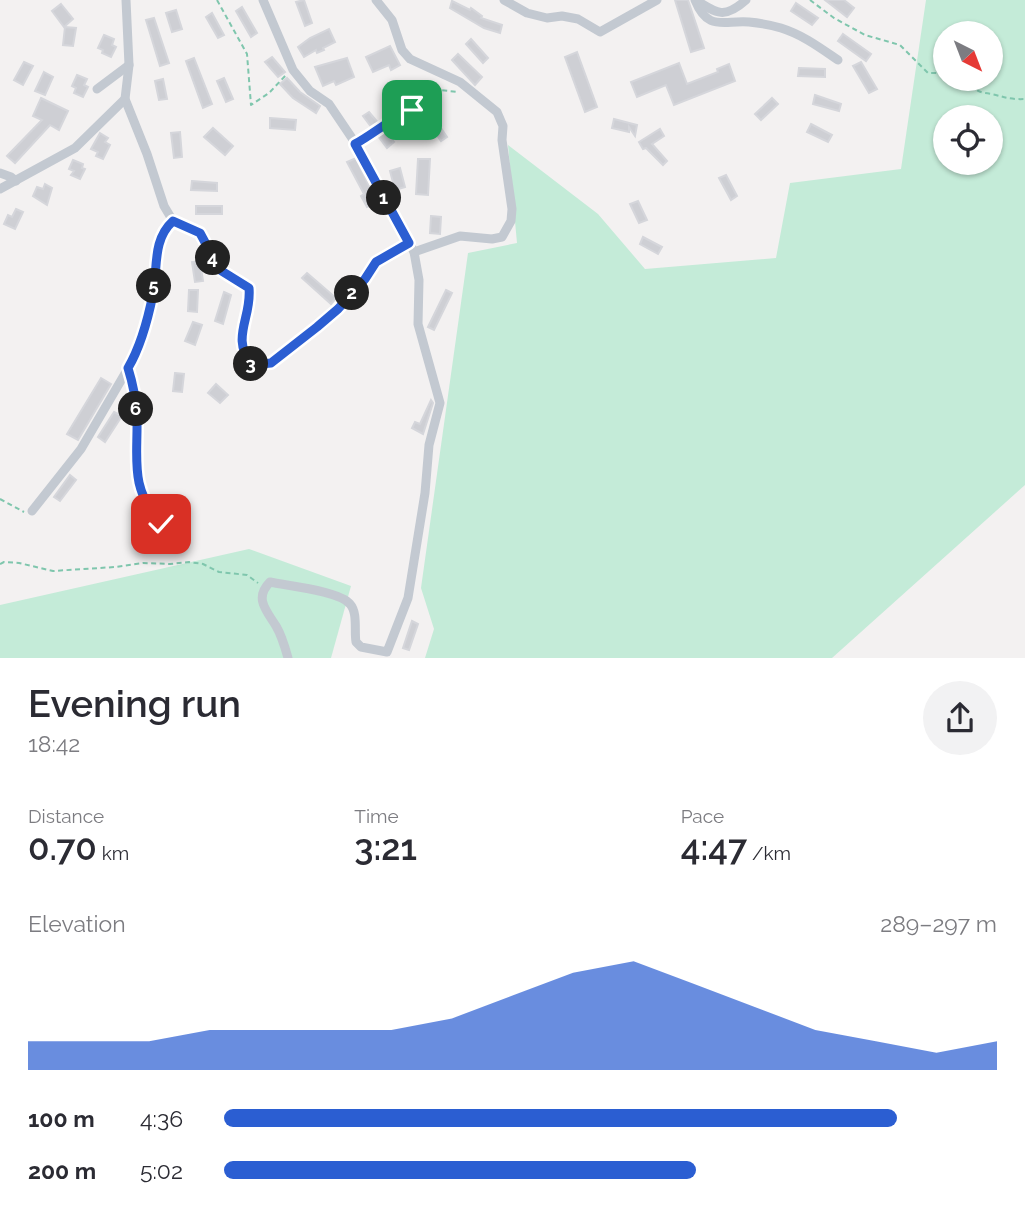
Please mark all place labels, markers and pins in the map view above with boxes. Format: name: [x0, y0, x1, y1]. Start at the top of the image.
pin: [382, 80, 442, 140]
pin: 1: [366, 180, 402, 216]
pin: 4: [196, 240, 230, 276]
pin: 5: [136, 268, 172, 304]
pin: 2: [334, 276, 370, 310]
pin: 3: [233, 346, 268, 382]
pin: 6: [118, 392, 154, 426]
pin: [131, 494, 191, 554]

